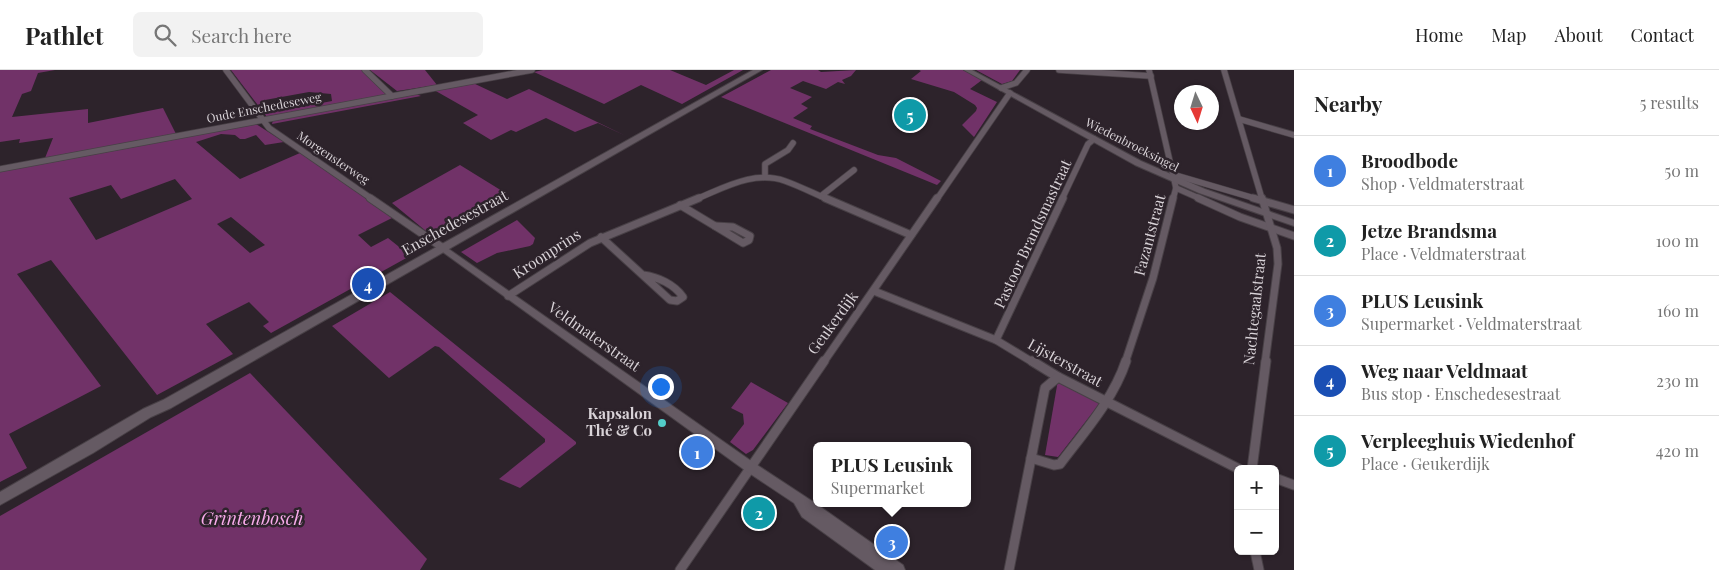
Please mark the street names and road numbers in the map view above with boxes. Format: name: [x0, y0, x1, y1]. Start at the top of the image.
street label: Oude Enschedeseweg: [205, 88, 323, 126]
street label: Wiedenbroeksingel: [1082, 113, 1183, 175]
street label: Morgensterweg: [294, 127, 373, 188]
street label: Pastoor Brandsmastraat: [989, 155, 1076, 311]
street label: Enschedesestraat: [398, 184, 512, 259]
street label: Fazantstraat: [1129, 191, 1170, 278]
street label: Kroonprins: [509, 224, 584, 283]
street label: Nachtegaalstraat: [1238, 251, 1270, 366]
street label: Geukerdijk: [802, 286, 862, 358]
street label: Veldmaterstraat: [544, 296, 645, 376]
street label: Lijsterstraat: [1025, 333, 1107, 391]

